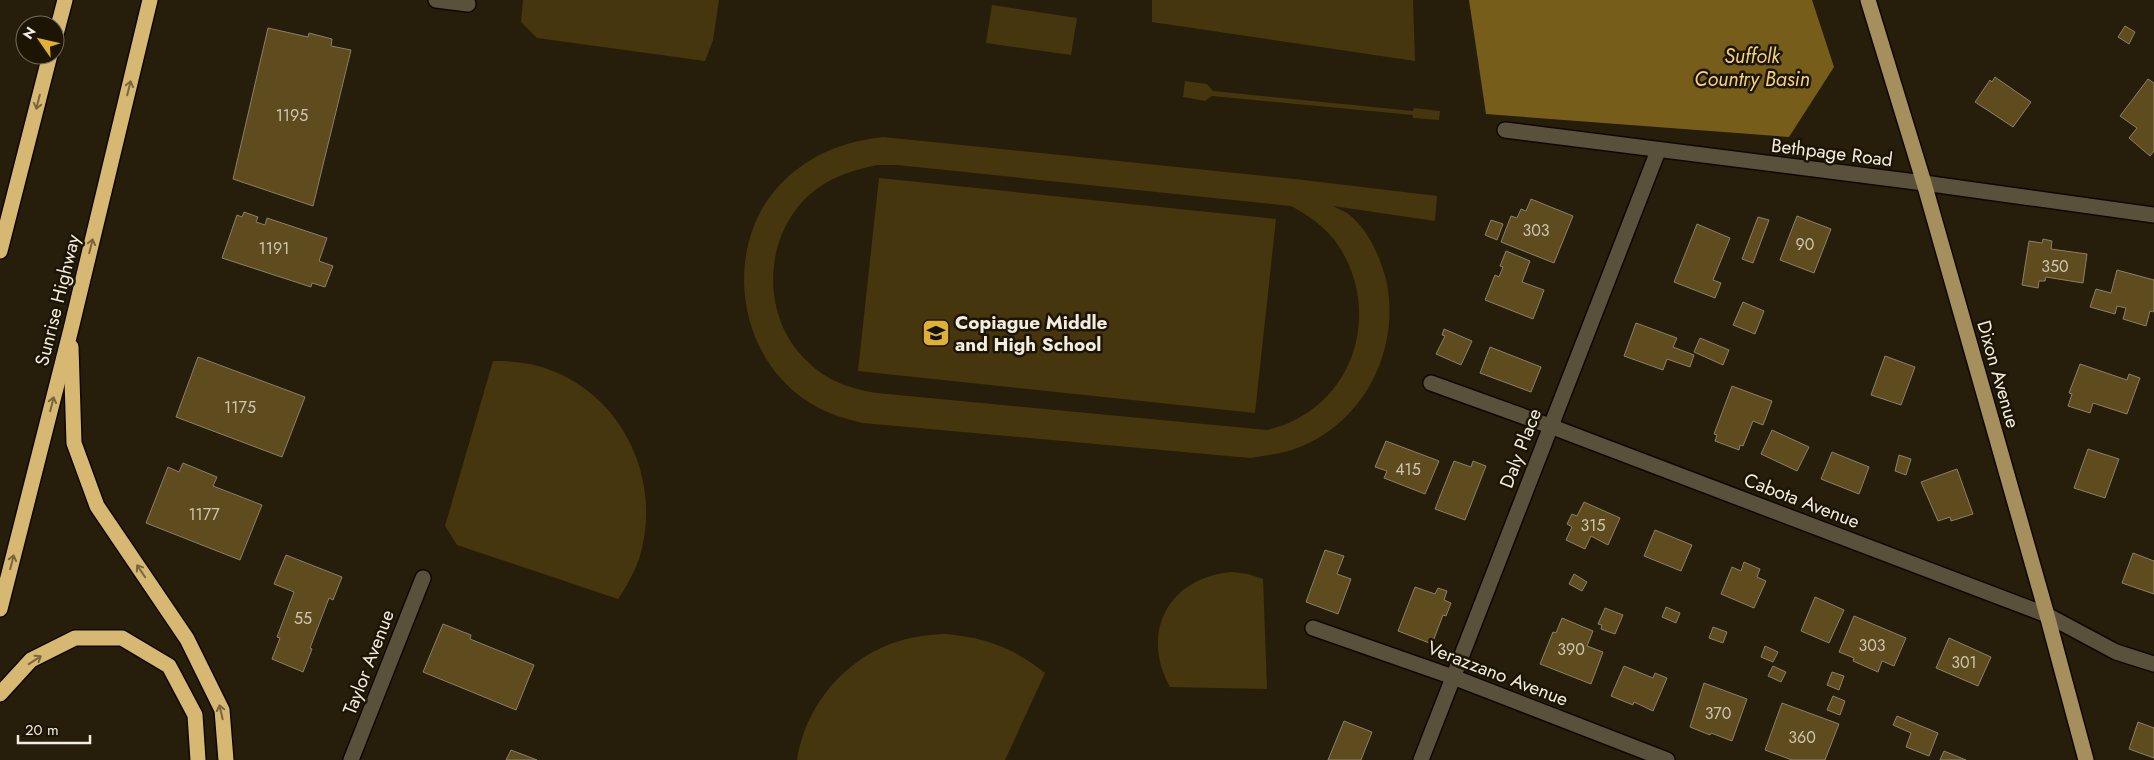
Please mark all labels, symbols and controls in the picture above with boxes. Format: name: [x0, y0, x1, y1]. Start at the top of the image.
north arrow: [15, 15, 65, 65]
text: N: [18, 23, 41, 43]
water label: Suffolk Country Basin: [1694, 42, 1810, 94]
one-way arrow: [125, 81, 134, 97]
one-way arrow: [33, 94, 43, 110]
house number: 1195: [276, 104, 308, 127]
street label: Bethpage Road: [1770, 132, 1894, 173]
house number: 303: [1522, 219, 1550, 242]
street label: Sunrise Highway: [28, 231, 87, 369]
house number: 90: [1796, 233, 1814, 256]
house number: 1191: [259, 237, 289, 260]
one-way arrow: [87, 239, 96, 255]
house number: 350: [2041, 255, 2069, 278]
place label: Copiague Middle and High School: [955, 309, 1108, 358]
street label: Dixon Avenue: [1970, 317, 2027, 431]
school or university icon: Copiague Middle and High School: [921, 318, 951, 348]
house number: 1175: [224, 396, 256, 419]
one-way arrow: [48, 397, 57, 413]
street label: Daly Place: [1493, 404, 1548, 492]
house number: 415: [1395, 458, 1421, 481]
street label: Cabota Avenue: [1740, 466, 1864, 535]
house number: 1177: [188, 503, 220, 526]
house number: 315: [1581, 514, 1605, 537]
one-way arrow: [8, 554, 17, 570]
one-way arrow: [136, 564, 146, 578]
street label: Taylor Avenue: [336, 606, 401, 719]
house number: 55: [294, 607, 312, 630]
street label: Verazzano Avenue: [1423, 634, 1572, 713]
house number: 303: [1858, 634, 1886, 657]
house number: 390: [1557, 638, 1585, 661]
house number: 301: [1951, 651, 1977, 674]
one-way arrow: [27, 654, 41, 664]
house number: 370: [1705, 702, 1731, 725]
one-way arrow: [216, 704, 225, 720]
scale bar: [18, 712, 90, 744]
text: 20 m: [25, 719, 59, 741]
house number: 360: [1788, 726, 1816, 749]

